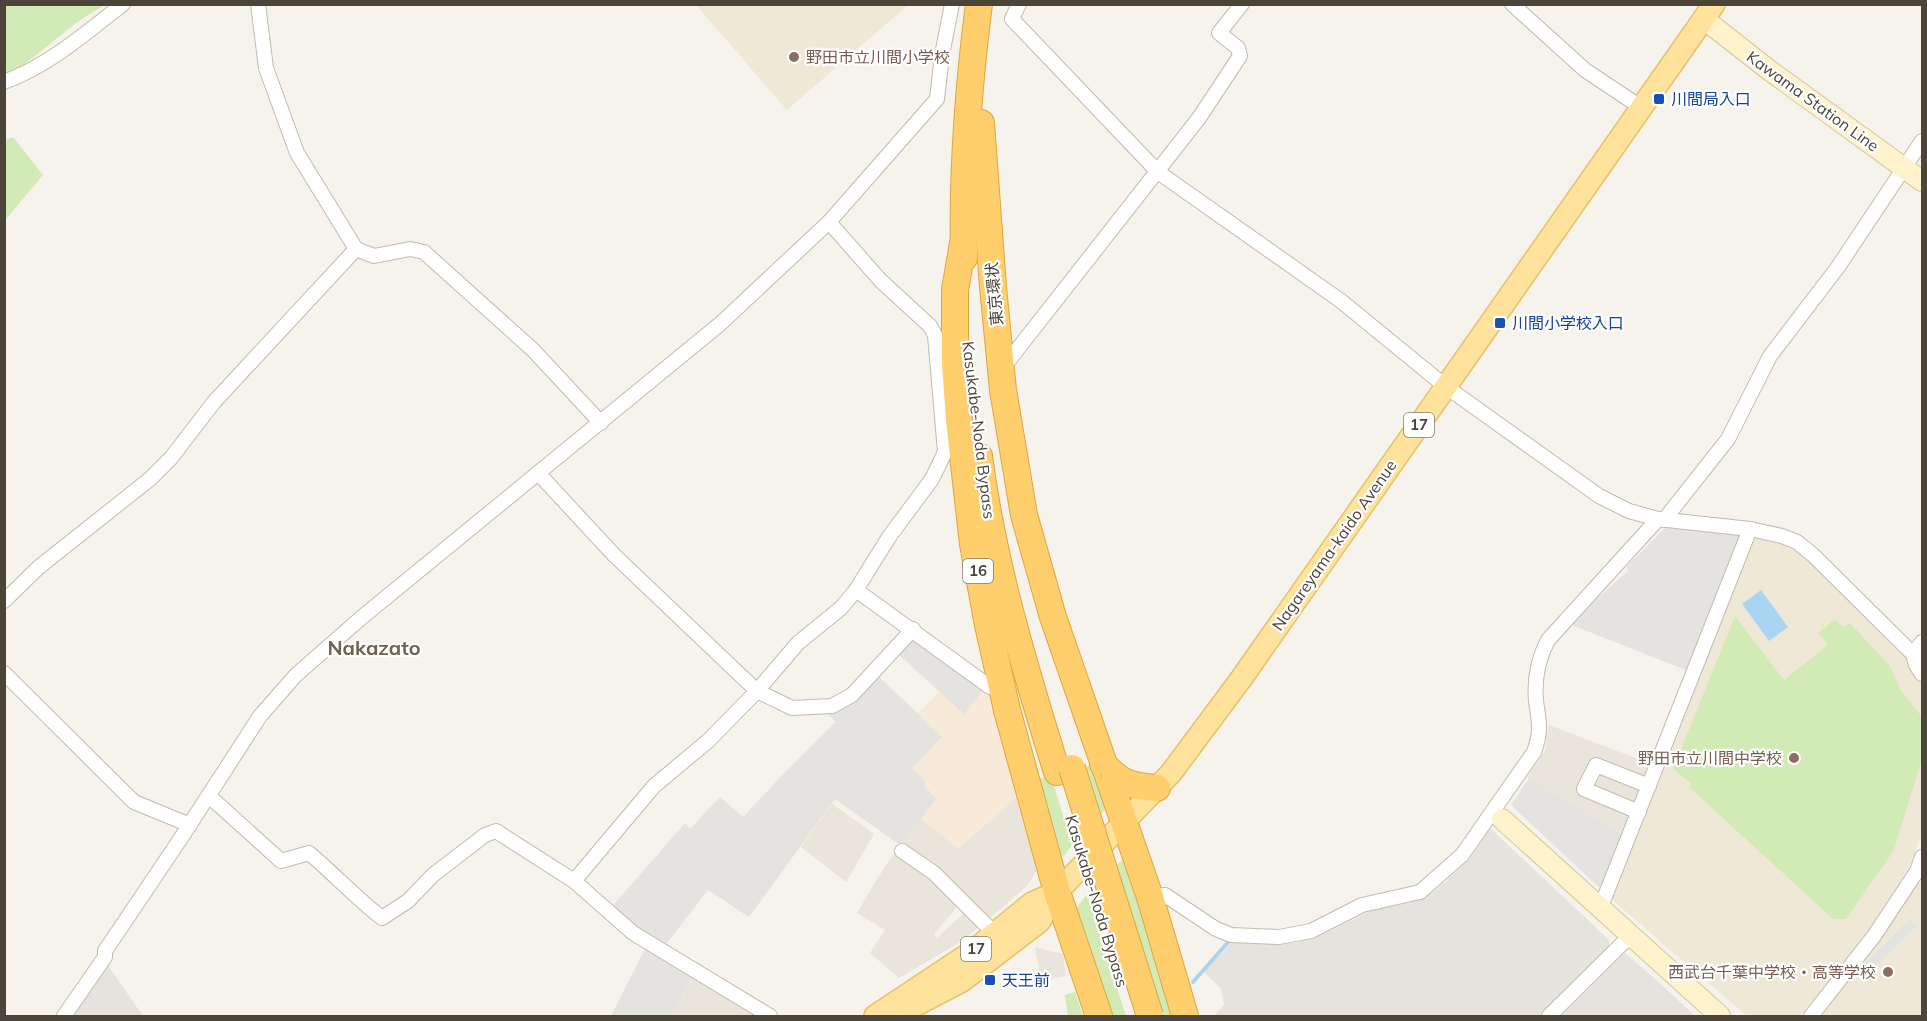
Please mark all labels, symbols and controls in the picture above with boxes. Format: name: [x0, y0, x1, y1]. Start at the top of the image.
street label: Kawama Station Line: [1743, 46, 1883, 156]
place label: 野田市立川間小学校: [806, 47, 950, 67]
marker: 野田市立川間小学校: [787, 50, 801, 64]
place label: 川間局入口: [1671, 89, 1751, 109]
marker: 川間局入口: [1652, 92, 1666, 106]
street label: 東京環状: [981, 261, 1007, 327]
place label: 川間小学校入口: [1512, 313, 1624, 333]
marker: 川間小学校入口: [1493, 316, 1507, 330]
street label: Kasukabe-Noda Bypass: [958, 340, 1000, 520]
road number: 17: [1404, 413, 1434, 437]
street label: Nagareyama-kaido Avenue: [1267, 456, 1401, 634]
road number: 16: [963, 559, 993, 583]
district label: Nakazato: [328, 635, 421, 660]
place label: 野田市立川間中学校: [1638, 748, 1782, 768]
marker: 野田市立川間中学校: [1787, 751, 1801, 765]
street label: Kasukabe-Noda Bypass: [1061, 813, 1133, 990]
road number: 17: [961, 937, 991, 961]
place label: 西武台千葉中学校・高等学校: [1668, 962, 1876, 982]
marker: 西武台千葉中学校・高等学校: [1881, 965, 1895, 979]
place label: 天王前: [1002, 970, 1050, 990]
marker: 天王前: [983, 973, 997, 987]

